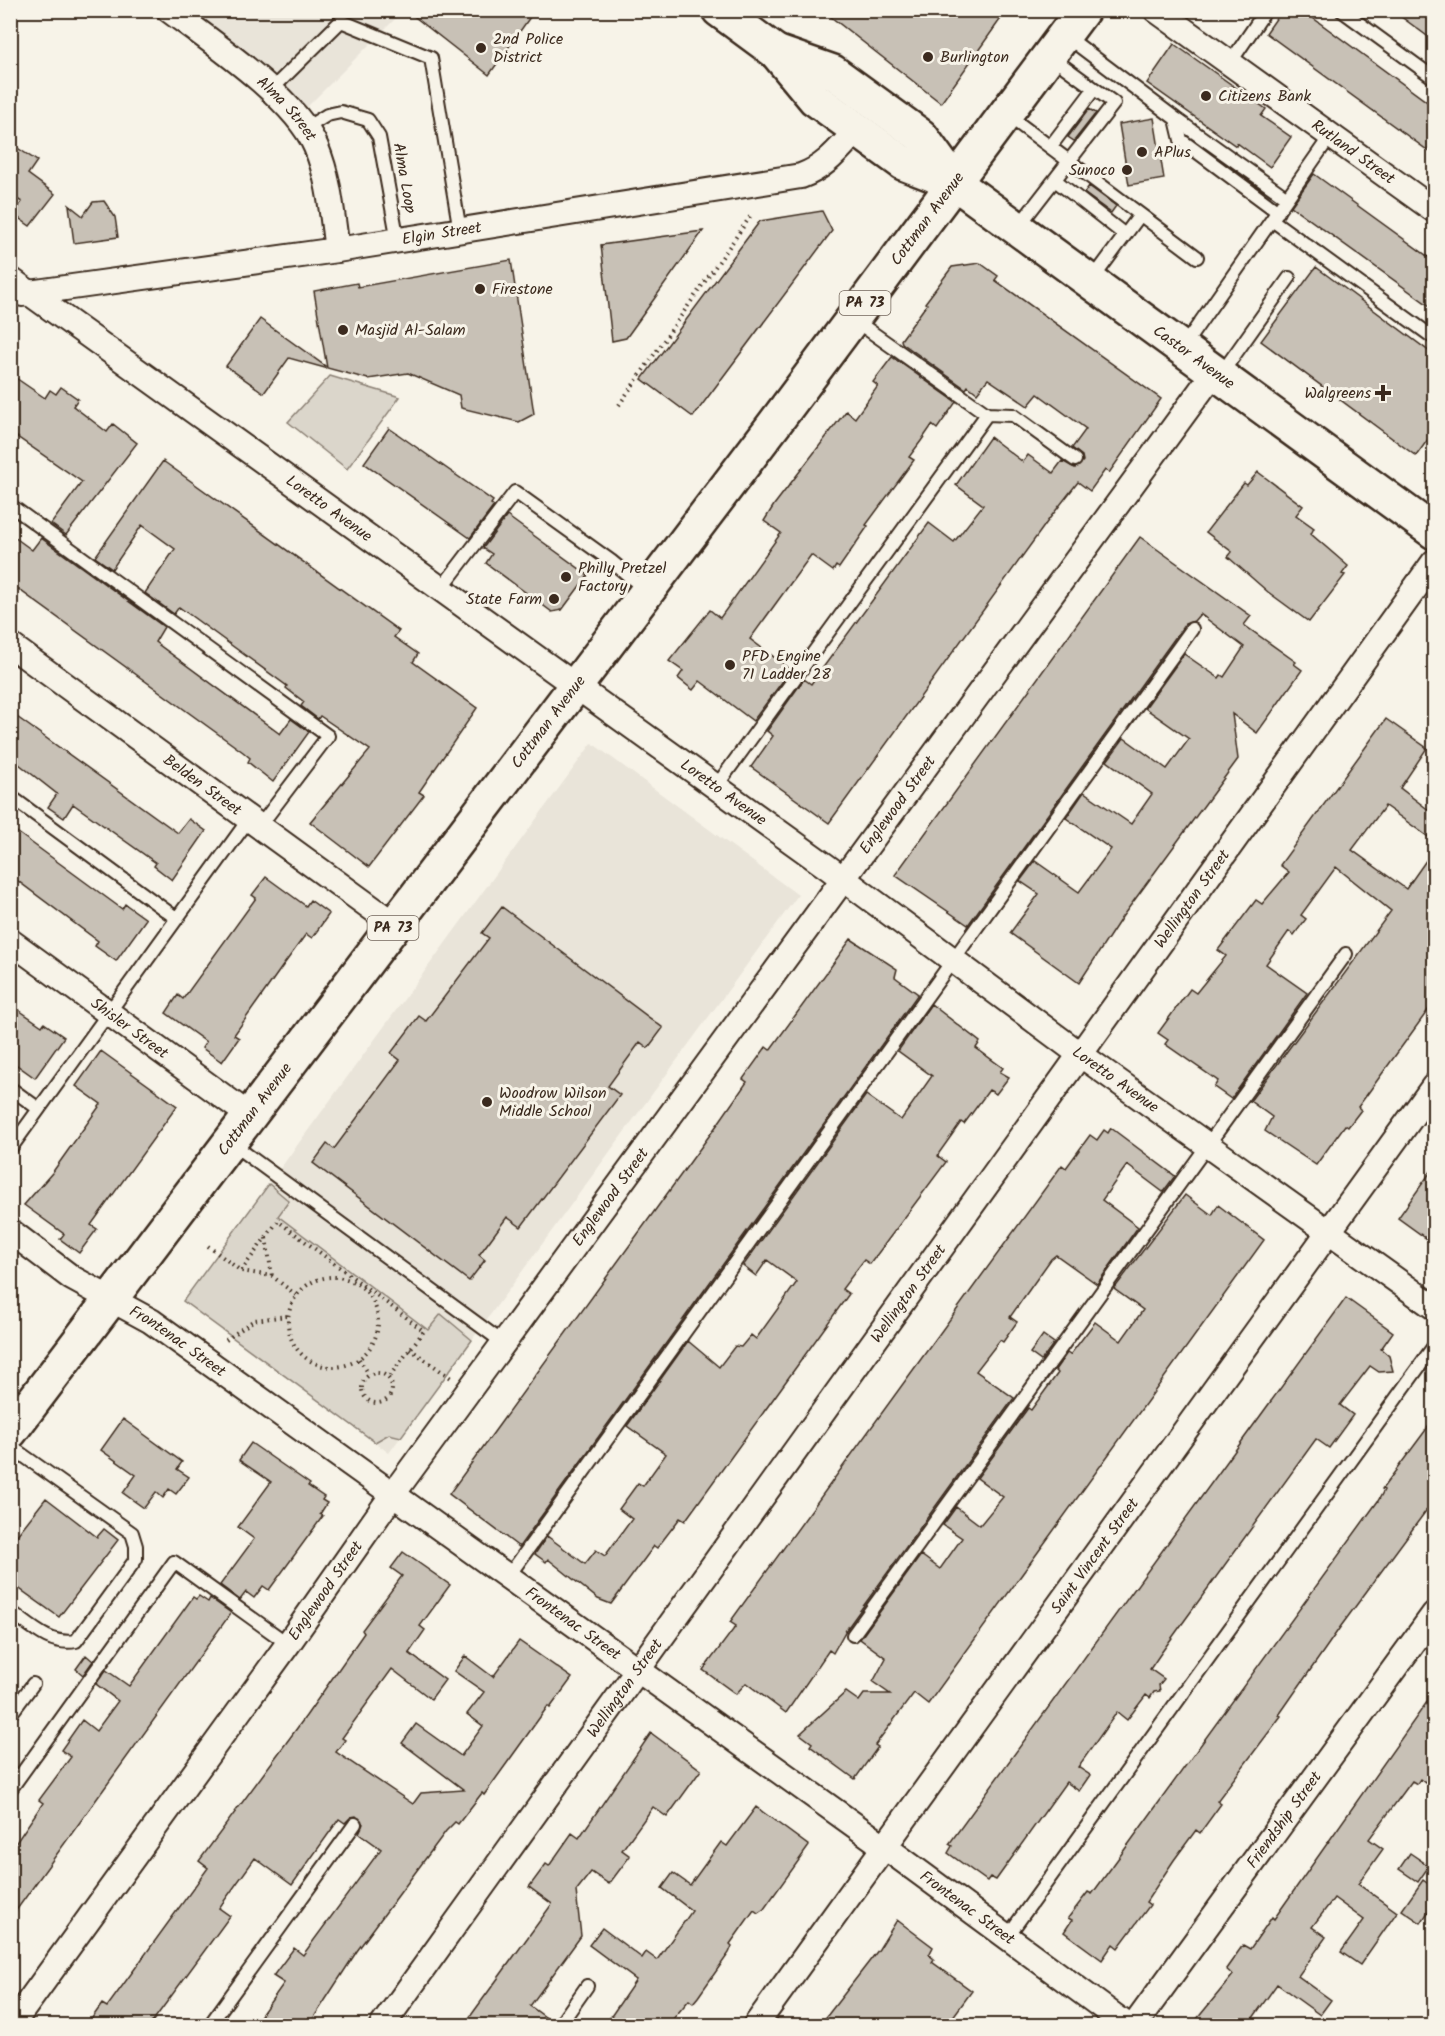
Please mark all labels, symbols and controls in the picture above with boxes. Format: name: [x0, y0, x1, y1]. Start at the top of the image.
place label: 2nd Police District: [493, 27, 563, 70]
marker: 2nd Police District: [474, 41, 488, 55]
place label: Burlington: [940, 45, 1009, 70]
marker: Burlington: [921, 50, 935, 64]
street label: Alma Street: [251, 70, 324, 146]
place label: Citizens Bank: [1218, 84, 1312, 109]
marker: Citizens Bank: [1199, 89, 1213, 103]
street label: Rutland Street: [1306, 113, 1401, 191]
place label: APlus: [1154, 140, 1191, 165]
street label: Alma Loop: [386, 141, 423, 216]
marker: APlus: [1135, 145, 1149, 159]
place label: Sunoco: [1069, 158, 1115, 183]
marker: Sunoco: [1120, 163, 1134, 177]
street label: Cottman Avenue: [884, 167, 971, 271]
street label: Elgin Street: [400, 215, 484, 252]
place label: Firestone: [492, 277, 553, 302]
marker: Firestone: [473, 282, 487, 296]
road number: PA 73: [840, 291, 890, 315]
place label: Masjid Al-Salam: [355, 318, 466, 343]
street label: Castor Avenue: [1148, 319, 1240, 396]
marker: Masjid Al-Salam: [336, 323, 350, 337]
place label: Walgreens: [1304, 381, 1371, 406]
marker: Walgreens: [1376, 386, 1390, 400]
street label: Loretto Avenue: [280, 469, 378, 548]
place label: Philly Pretzel Factory: [578, 556, 666, 599]
marker: Philly Pretzel Factory: [559, 570, 573, 584]
place label: State Farm: [466, 587, 542, 612]
marker: State Farm: [547, 592, 561, 606]
place label: PFD Engine 71 Ladder 28: [742, 644, 831, 687]
marker: PFD Engine 71 Ladder 28: [723, 658, 737, 672]
street label: Cottman Avenue: [505, 670, 592, 774]
street label: Belden Street: [158, 748, 248, 823]
street label: Englewood Street: [853, 750, 943, 859]
street label: Loretto Avenue: [675, 752, 772, 832]
street label: Wellington Street: [1148, 844, 1237, 953]
road number: PA 73: [368, 916, 418, 940]
street label: Shisler Street: [85, 991, 174, 1066]
street label: Loretto Avenue: [1067, 1040, 1164, 1119]
street label: Cottman Avenue: [211, 1057, 298, 1161]
place label: Woodrow Wilson Middle School: [499, 1081, 607, 1124]
marker: Woodrow Wilson Middle School: [480, 1095, 494, 1109]
street label: Englewood Street: [566, 1142, 655, 1252]
street label: Wellington Street: [864, 1238, 953, 1348]
street label: Frontenac Street: [125, 1299, 232, 1384]
street label: Saint Vincent Street: [1044, 1492, 1146, 1619]
street label: Englewood Street: [282, 1535, 370, 1646]
street label: Frontenac Street: [520, 1580, 627, 1667]
street label: Wellington Street: [581, 1633, 669, 1743]
street label: Friendship Street: [1240, 1765, 1329, 1874]
street label: Frontenac Street: [914, 1864, 1021, 1952]

